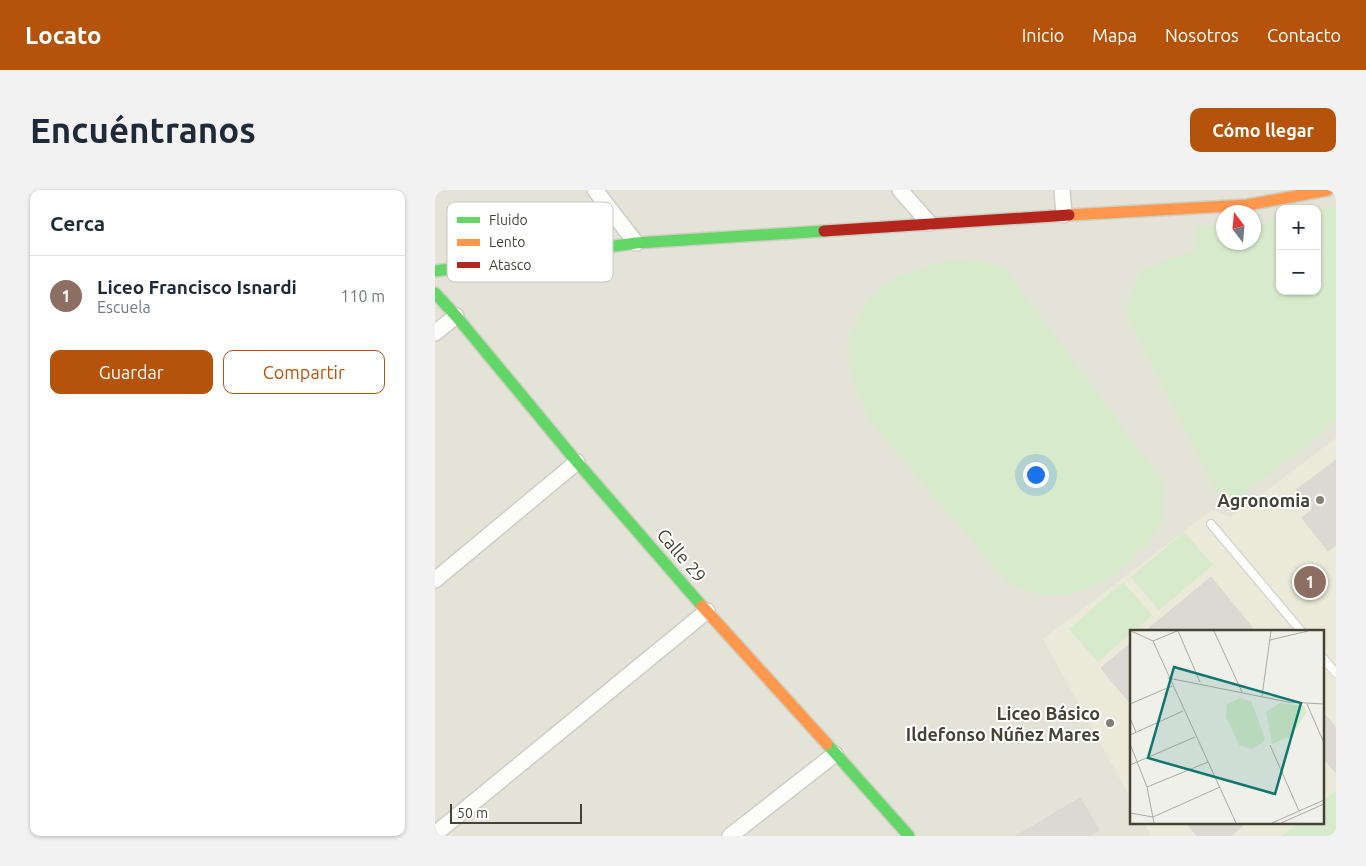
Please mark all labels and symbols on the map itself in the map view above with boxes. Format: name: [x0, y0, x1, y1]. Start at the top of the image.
legend: [447, 202, 613, 282]
north arrow: [1216, 205, 1261, 250]
text: Fluido: [489, 212, 528, 228]
text: Lento: [489, 234, 526, 250]
text: Atasco: [489, 257, 532, 273]
your location: [1023, 462, 1049, 488]
place label: Agronomia: [1217, 490, 1310, 510]
marker: Agronomia: [1314, 494, 1326, 506]
street label: Calle 29: [653, 524, 711, 586]
pin: 1: [1294, 563, 1326, 601]
inset map: [1130, 630, 1323, 824]
place label: Liceo Básico Ildefonso Núñez Mares: [906, 703, 1100, 744]
marker: Liceo Básico Ildefonso Núñez Mares: [1104, 717, 1116, 729]
scale bar: [450, 801, 583, 824]

